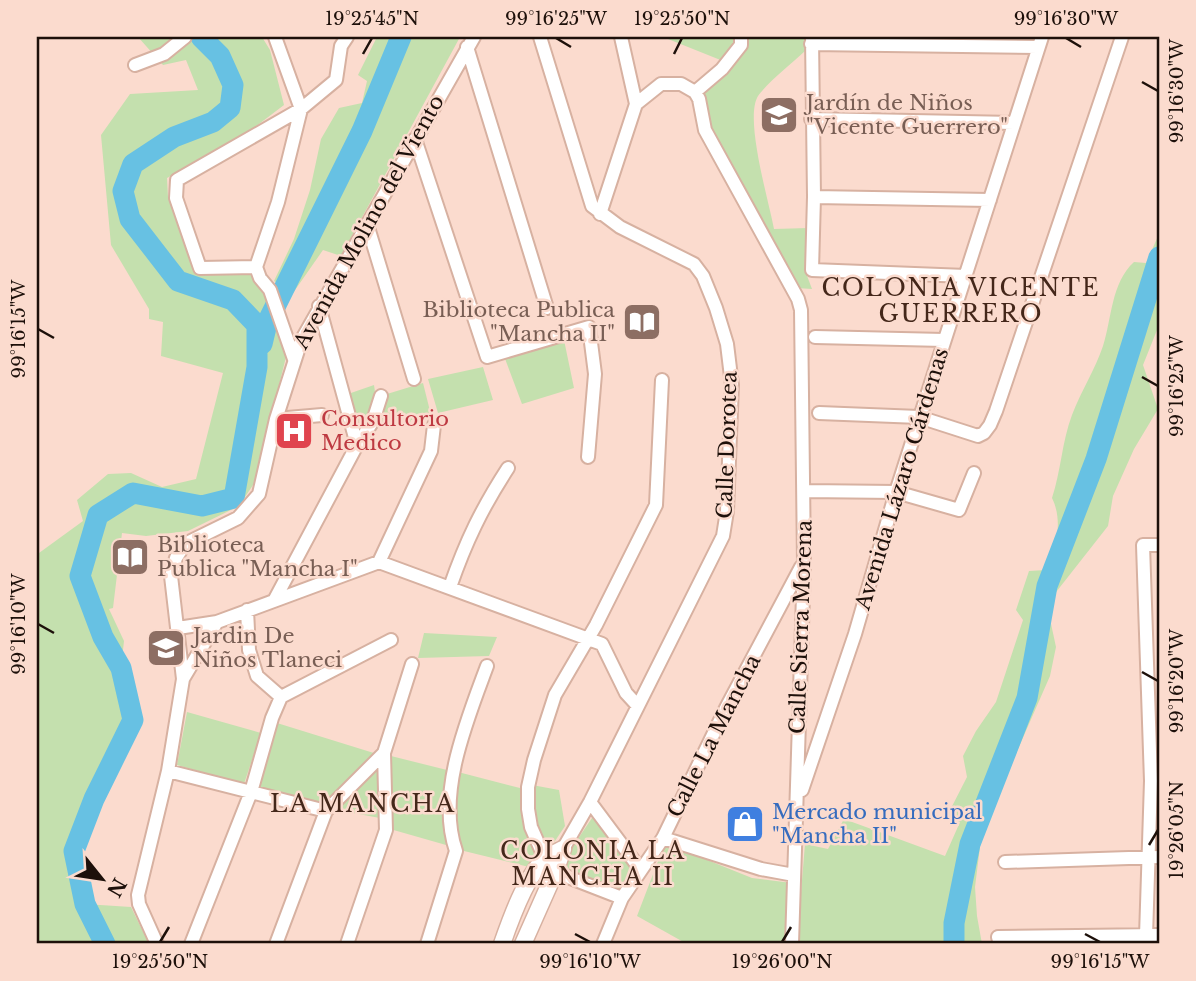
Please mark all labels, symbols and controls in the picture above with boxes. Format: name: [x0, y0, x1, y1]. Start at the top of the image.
text: 19°25'45"N: [325, 8, 419, 30]
text: 99°16'25"W: [505, 8, 608, 30]
text: 19°25'50"N: [634, 8, 730, 30]
text: 99°16'30"W: [1014, 8, 1119, 30]
text: 99°16'30"W: [1166, 38, 1188, 143]
street label: Avenida Molino del Viento: [288, 90, 450, 355]
place label: Jardín de Niños "Vicente Guerrero": [803, 90, 1008, 140]
school or university icon: Jardín de Niños "Vicente Guerrero": [758, 94, 800, 136]
district label: COLONIA VICENTE GUERRERO: [821, 274, 1101, 328]
text: 99°16'15"W: [8, 279, 30, 378]
place label: Biblioteca Publica "Mancha II": [423, 297, 615, 347]
library icon: Biblioteca Publica "Mancha II": [621, 301, 663, 343]
text: 99°16'25"W: [1166, 334, 1188, 437]
street label: Avenida Lázaro Cárdenas: [849, 345, 954, 614]
street label: Calle Dorotea: [711, 370, 743, 519]
place label: Consultorio Medico: [321, 406, 449, 456]
hospital icon: Consultorio Medico: [273, 410, 315, 452]
street label: Calle Sierra Morena: [784, 519, 818, 735]
place label: Biblioteca Publica "Mancha I": [157, 532, 358, 582]
library icon: Biblioteca Publica "Mancha I": [109, 536, 151, 578]
text: 99°16'10"W: [8, 572, 30, 675]
place label: Jardin De Niños Tlaneci: [190, 623, 342, 673]
school or university icon: Jardin De Niños Tlaneci: [145, 627, 187, 669]
text: 99°16'20"W: [1166, 628, 1188, 733]
street label: Calle La Mancha: [662, 650, 766, 822]
text: 19°26'05"N: [1166, 781, 1188, 879]
district label: LA MANCHA: [270, 789, 456, 818]
place label: Mercado municipal "Mancha II": [772, 799, 983, 849]
shop icon: Mercado municipal "Mancha II": [724, 803, 766, 845]
district label: COLONIA LA MANCHA II: [500, 837, 686, 891]
north arrow: [66, 844, 136, 914]
text: N: [102, 874, 131, 901]
text: 19°25'50"N: [112, 951, 208, 973]
text: 99°16'10"W: [539, 951, 642, 973]
text: 19°26'00"N: [732, 951, 832, 973]
text: 99°16'15"W: [1051, 951, 1150, 973]

